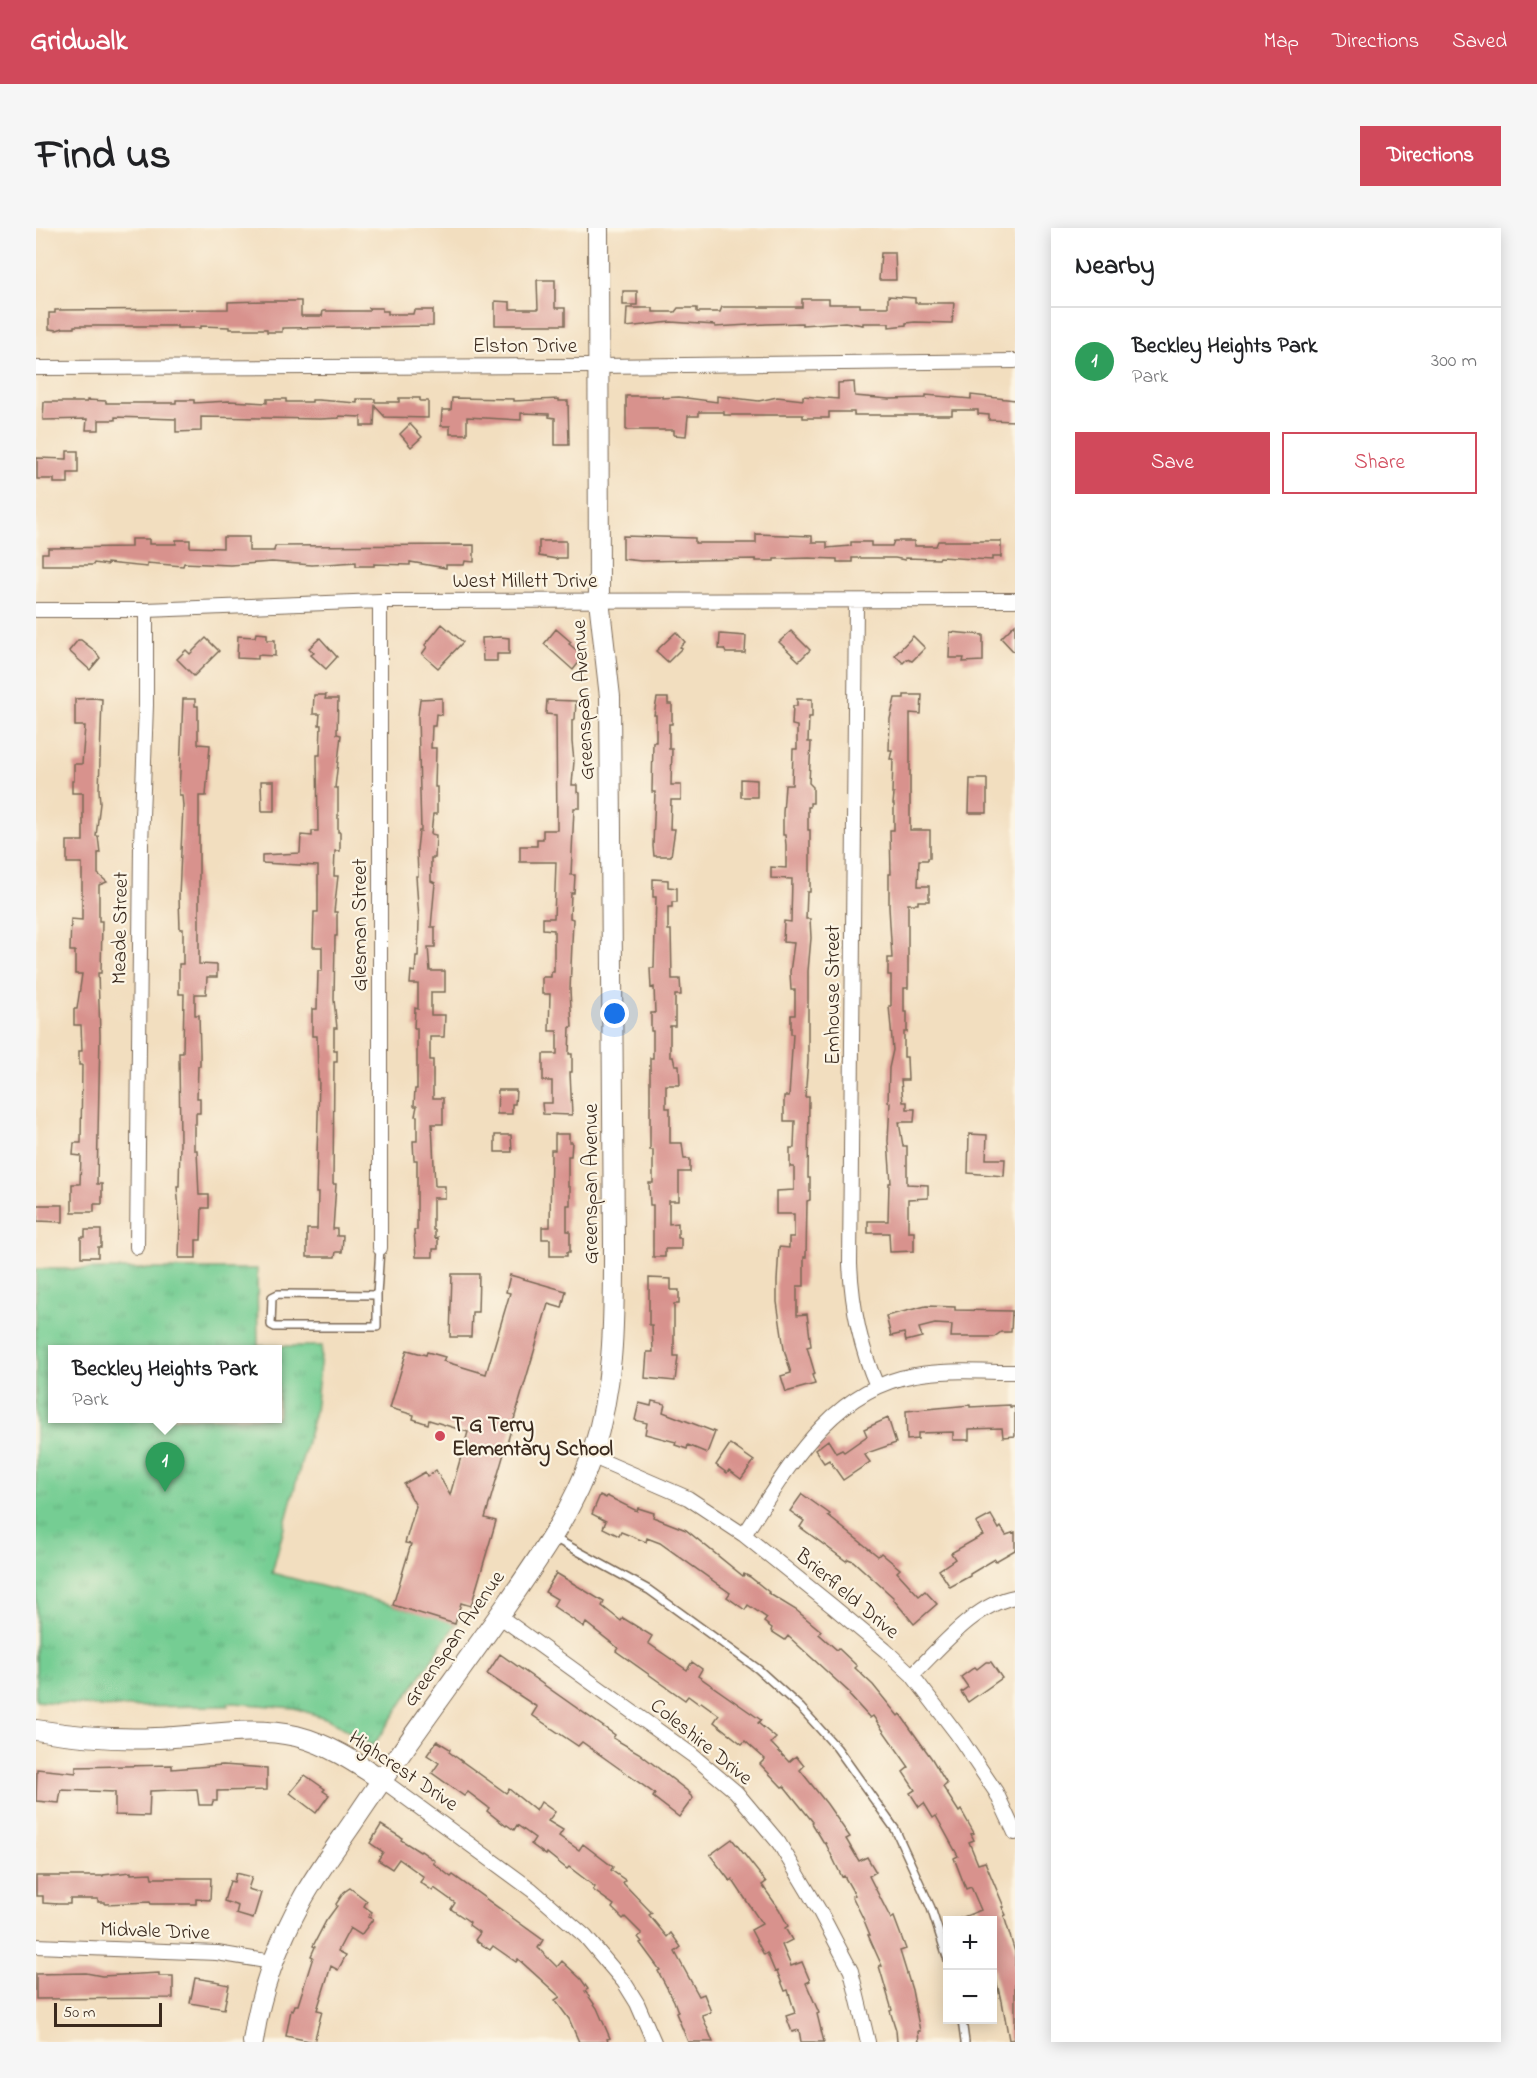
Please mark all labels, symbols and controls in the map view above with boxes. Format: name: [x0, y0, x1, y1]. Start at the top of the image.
text: Gridwalk: [30, 22, 127, 63]
text: Map: [1263, 27, 1299, 57]
text: Directions: [1332, 27, 1419, 57]
text: Saved: [1452, 27, 1507, 57]
text: Find us: [36, 126, 171, 187]
button: Directions: [1360, 126, 1501, 186]
text: Nearby: [1075, 248, 1154, 286]
text: Beckley Heights Park: [1132, 331, 1317, 363]
street label: Elston Drive: [473, 332, 578, 362]
text: 1: [1091, 347, 1098, 376]
text: 300 m: [1431, 347, 1477, 376]
text: Park: [1132, 363, 1168, 392]
button: Save: [1075, 432, 1270, 494]
button: Share: [1282, 432, 1477, 494]
street label: West Millett Drive: [453, 567, 598, 597]
street label: Greenspan Avenue: [565, 618, 603, 781]
street label: Glesman Street: [346, 859, 376, 991]
street label: Meade Street: [105, 871, 137, 985]
street label: Emhouse Street: [819, 925, 849, 1065]
your location: [600, 999, 629, 1028]
street label: Greenspan Avenue: [577, 1103, 607, 1264]
popup: [48, 1345, 282, 1423]
text: Beckley Heights Park: [72, 1354, 258, 1386]
text: Park: [72, 1386, 109, 1415]
place label: T G Terry Elementary School: [452, 1411, 614, 1467]
marker: T G Terry Elementary School: [433, 1429, 447, 1443]
pin: 1: [146, 1442, 184, 1492]
street label: Brierfield Drive: [787, 1541, 906, 1647]
street label: Greenspan Avenue: [396, 1564, 513, 1714]
street label: Coleshire Drive: [643, 1692, 759, 1794]
street label: Highcrest Drive: [341, 1724, 464, 1821]
street label: Midvale Drive: [100, 1915, 211, 1949]
map controls: [943, 1916, 997, 2024]
button: +: [943, 1916, 997, 1970]
button: −: [943, 1970, 997, 2024]
scale bar: [54, 2000, 162, 2028]
text: 50 m: [63, 2001, 95, 2025]

